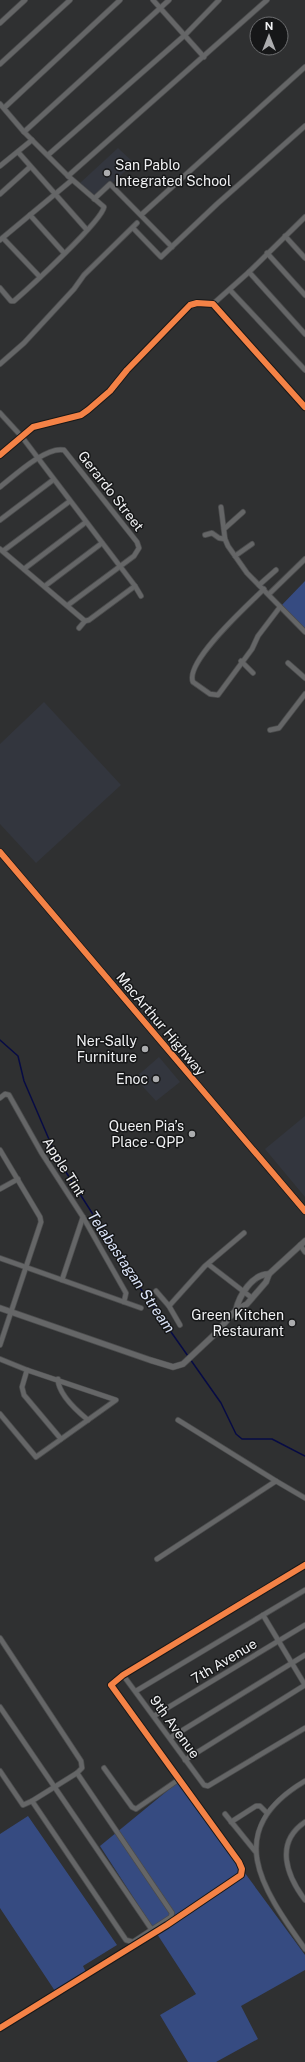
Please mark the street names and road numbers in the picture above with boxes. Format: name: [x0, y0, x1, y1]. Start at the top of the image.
street label: Gerardo Street: [75, 448, 147, 534]
street label: MacArthur Highway: [113, 969, 209, 1079]
street label: Apple Tint: [40, 1134, 88, 1200]
street label: 7th Avenue: [188, 1635, 260, 1687]
street label: 9th Avenue: [147, 1692, 203, 1762]

